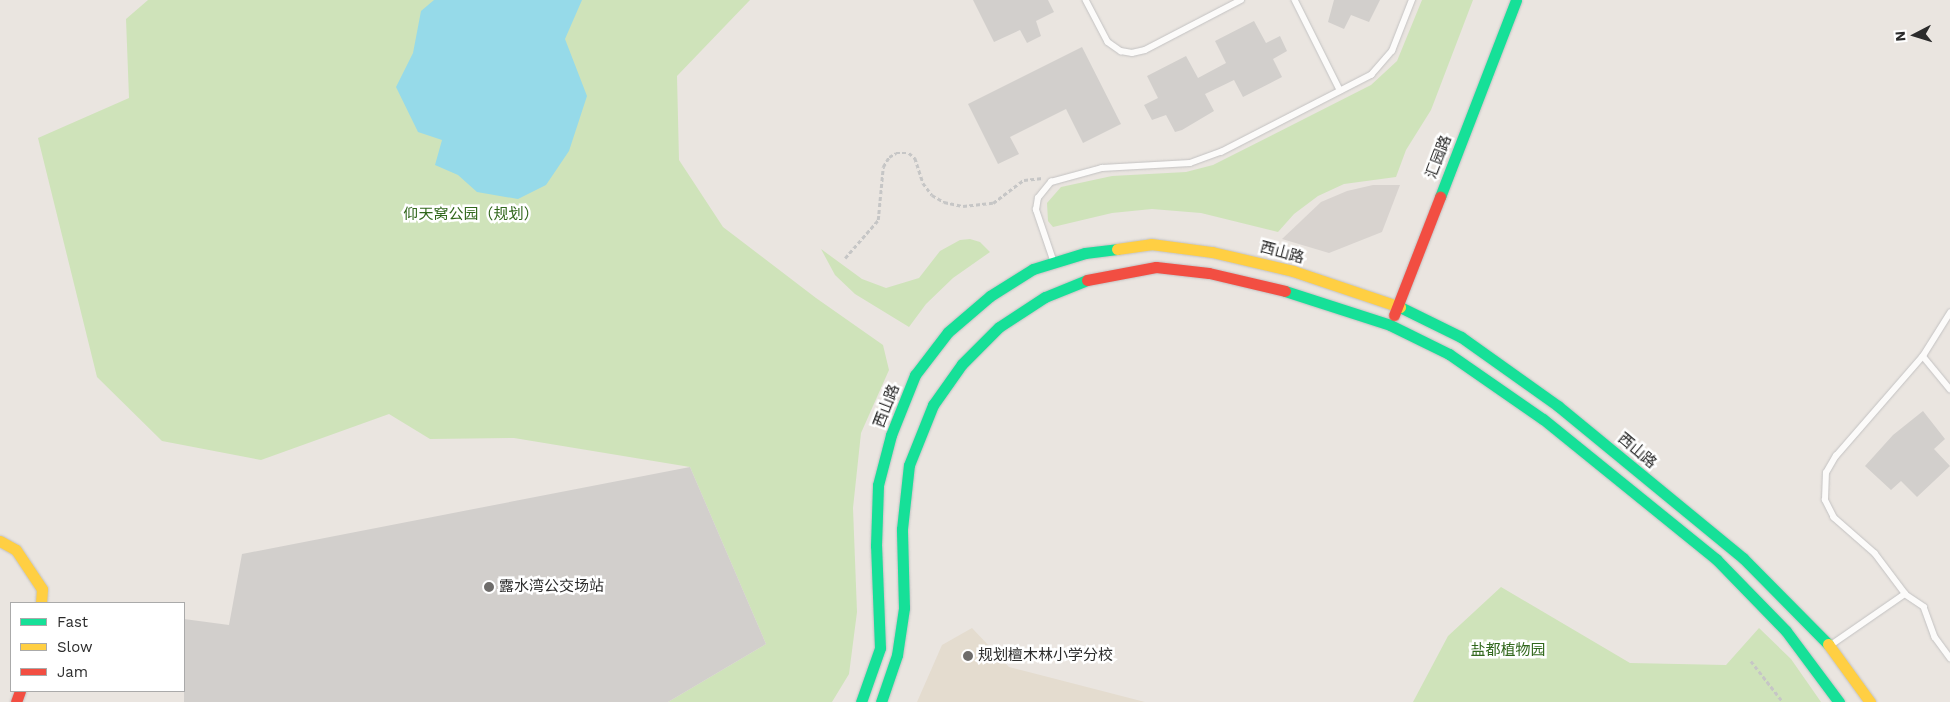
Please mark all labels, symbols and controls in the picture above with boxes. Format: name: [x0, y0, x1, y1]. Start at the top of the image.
north arrow: [1890, 10, 1940, 60]
text: N: [1892, 30, 1908, 42]
street label: 汇园路: [1423, 133, 1455, 181]
park label: 仰天窝公园（规划）: [404, 206, 538, 224]
street label: 西山路: [1258, 238, 1306, 268]
street label: 西山路: [871, 382, 903, 430]
street label: 西山路: [1614, 430, 1660, 472]
place label: 露水湾公交场站: [499, 578, 604, 596]
marker: 露水湾公交场站: [483, 581, 495, 593]
legend: [10, 602, 185, 692]
text: Fast: [57, 613, 88, 631]
text: Slow: [57, 638, 93, 656]
park label: 盐都植物园: [1471, 642, 1545, 660]
place label: 规划檀木林小学分校: [978, 647, 1113, 665]
marker: 规划檀木林小学分校: [962, 650, 974, 662]
text: Jam: [57, 663, 88, 681]

